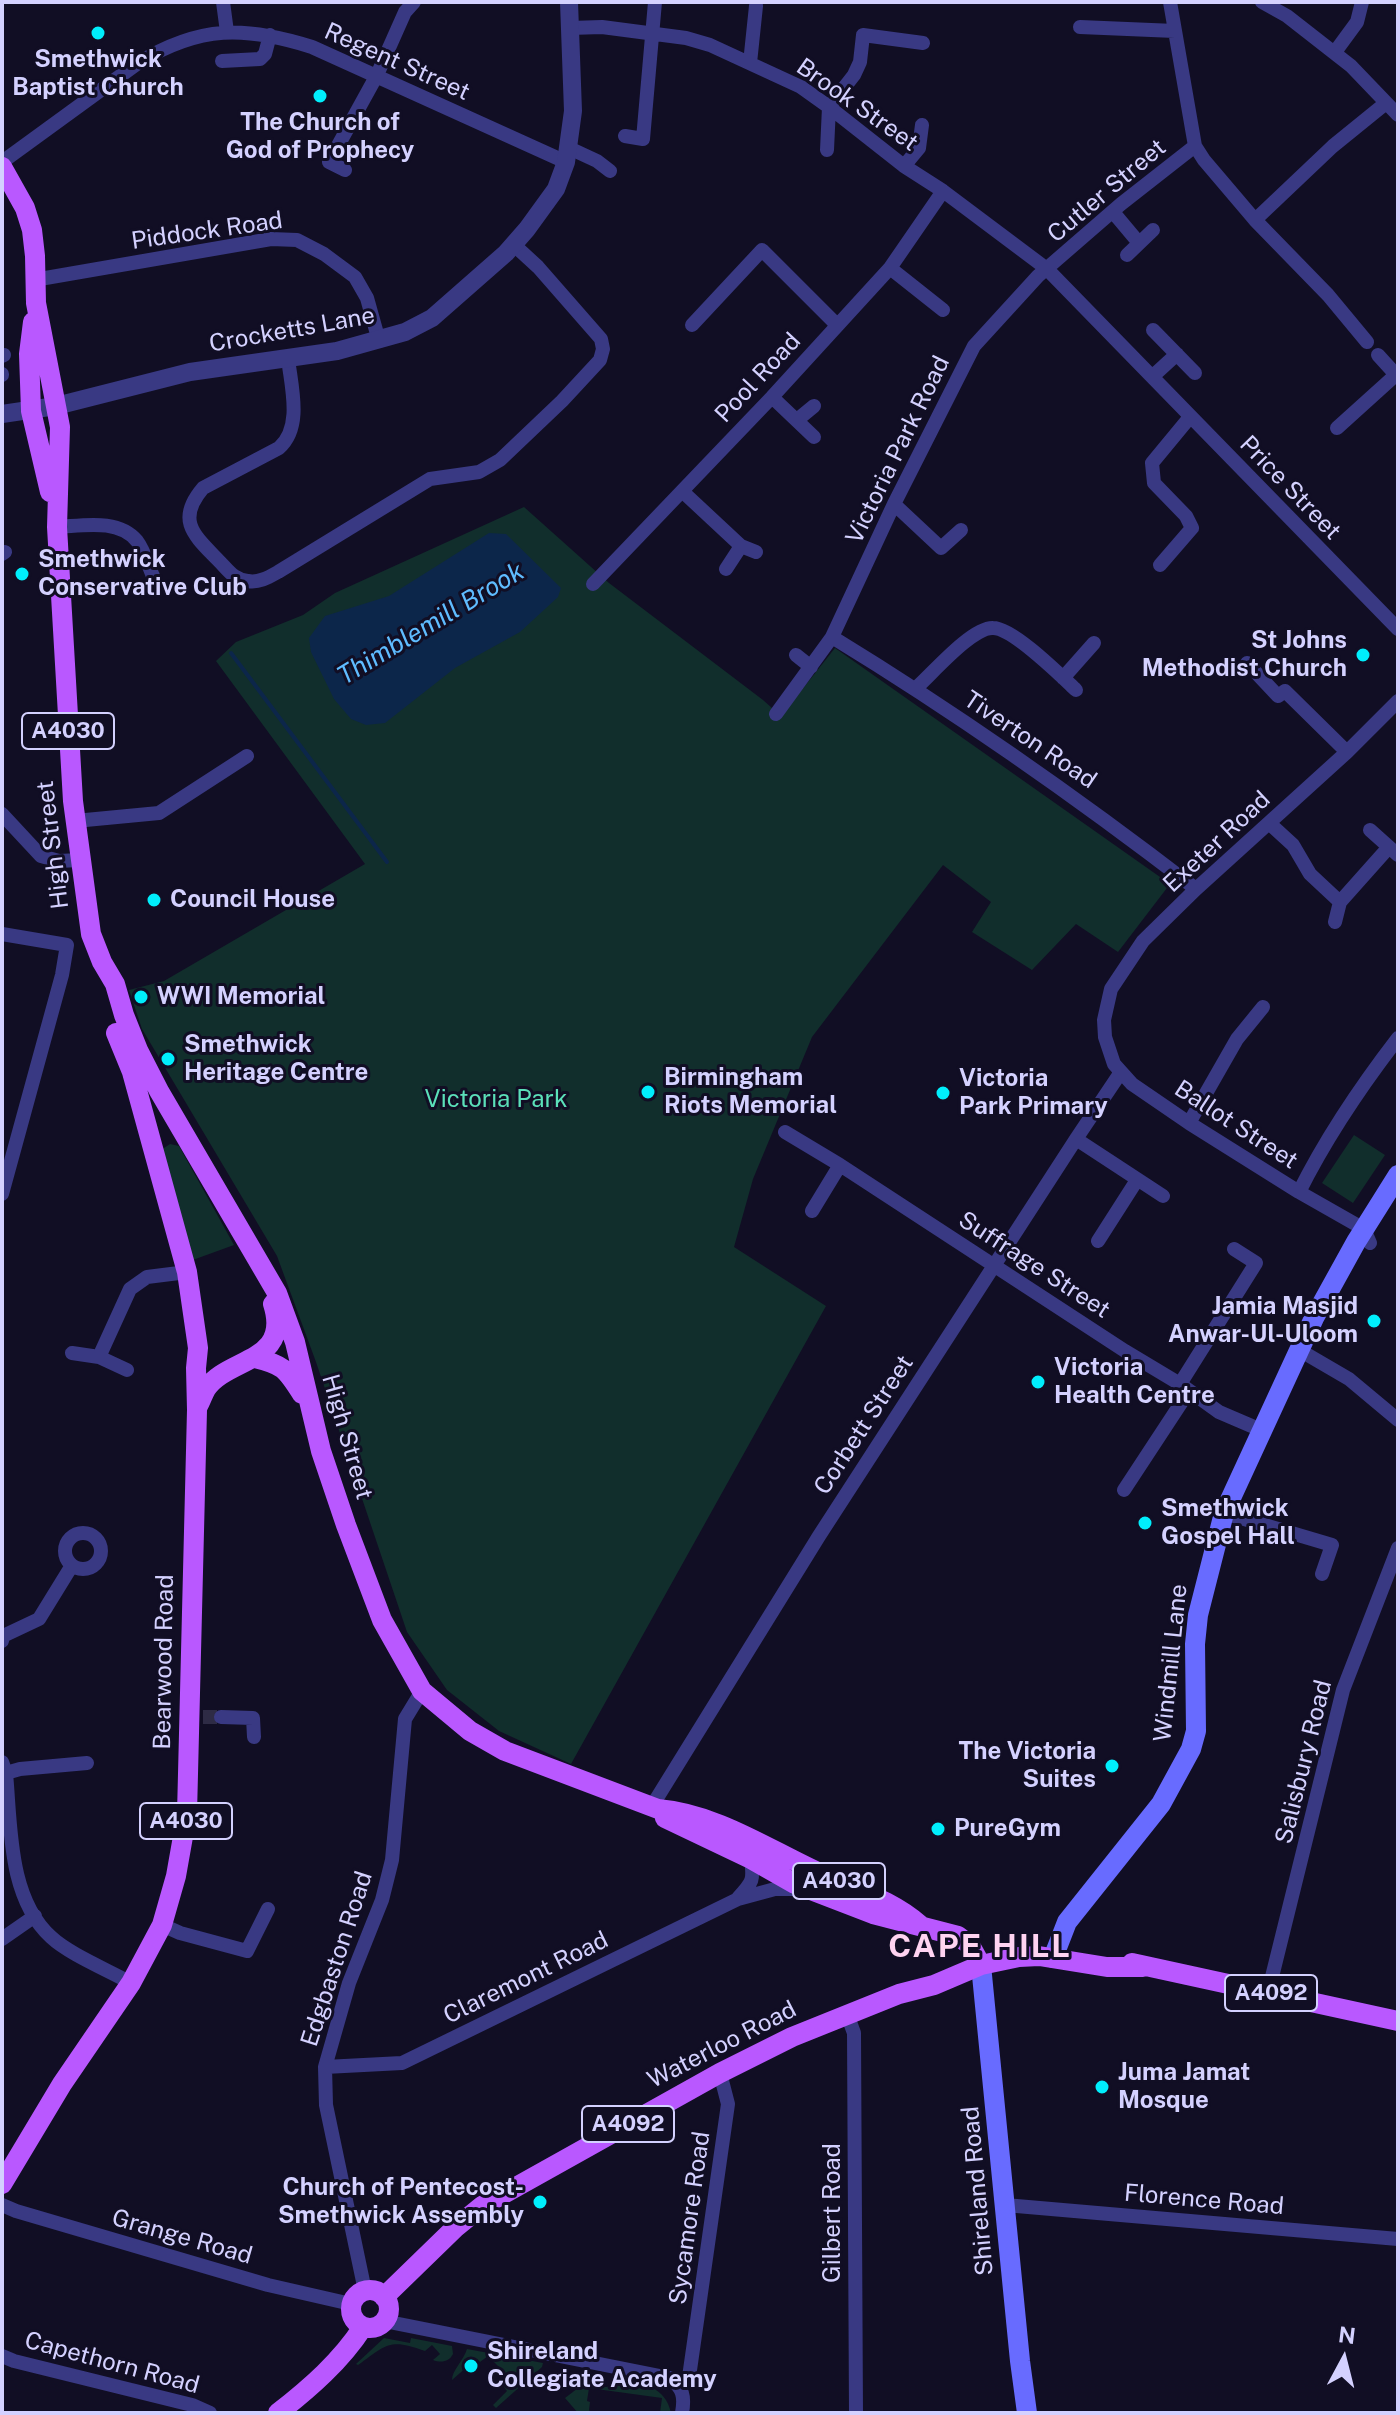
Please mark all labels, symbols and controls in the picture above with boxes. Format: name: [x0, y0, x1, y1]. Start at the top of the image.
street label: Regent Street: [320, 17, 474, 107]
marker: Smethwick Baptist Church: [89, 24, 107, 42]
place label: Smethwick Baptist Church: [12, 46, 184, 102]
street label: Brook Street: [791, 53, 923, 157]
marker: The Church of God of Prophecy: [311, 87, 329, 105]
place label: The Church of God of Prophecy: [226, 109, 414, 165]
street label: Cutler Street: [1042, 133, 1172, 249]
street label: Piddock Road: [130, 206, 284, 256]
street label: Crocketts Lane: [207, 301, 377, 359]
street label: Pool Road: [709, 327, 807, 429]
street label: Victoria Park Road: [840, 351, 956, 549]
street label: Price Street: [1233, 430, 1347, 546]
place label: Smethwick Conservative Club: [38, 546, 247, 602]
water label: Thimblemill Brook: [332, 556, 530, 692]
marker: Smethwick Conservative Club: [13, 565, 31, 583]
place label: St Johns Methodist Church: [1142, 627, 1347, 683]
marker: St Johns Methodist Church: [1354, 646, 1372, 664]
street label: Tiverton Road: [958, 685, 1102, 795]
road number: A4030: [22, 713, 114, 749]
street label: High Street: [31, 779, 75, 911]
street label: Exeter Road: [1158, 785, 1276, 899]
place label: Council House: [170, 886, 335, 914]
marker: Council House: [145, 891, 163, 909]
place label: WWI Memorial: [157, 983, 325, 1011]
marker: WWI Memorial: [132, 988, 150, 1006]
place label: Smethwick Heritage Centre: [184, 1031, 368, 1087]
marker: Smethwick Heritage Centre: [159, 1050, 177, 1068]
place label: Birmingham Riots Memorial: [664, 1064, 837, 1120]
place label: Victoria Park Primary: [959, 1065, 1108, 1121]
street label: Ballot Street: [1169, 1074, 1303, 1176]
marker: Birmingham Riots Memorial: [639, 1083, 657, 1101]
marker: Victoria Park Primary: [934, 1084, 952, 1102]
park label: Victoria Park: [425, 1086, 567, 1114]
street label: Suffrage Street: [953, 1205, 1115, 1325]
place label: Jamia Masjid Anwar-Ul-Uloom: [1168, 1293, 1358, 1349]
marker: Jamia Masjid Anwar-Ul-Uloom: [1365, 1312, 1383, 1330]
street label: Corbett Street: [808, 1350, 920, 1500]
place label: Victoria Health Centre: [1054, 1354, 1215, 1410]
street label: High Street: [315, 1371, 379, 1503]
marker: Victoria Health Centre: [1029, 1373, 1047, 1391]
place label: Smethwick Gospel Hall: [1161, 1495, 1295, 1551]
marker: Smethwick Gospel Hall: [1136, 1514, 1154, 1532]
street label: Bearwood Road: [148, 1574, 180, 1750]
street label: Windmill Lane: [1148, 1583, 1194, 1743]
street label: Salisbury Road: [1270, 1677, 1338, 1847]
place label: The Victoria Suites: [958, 1738, 1096, 1794]
marker: The Victoria Suites: [1103, 1757, 1121, 1775]
road number: A4030: [140, 1803, 232, 1839]
place label: PureGym: [954, 1815, 1061, 1843]
marker: PureGym: [929, 1820, 947, 1838]
road number: A4030: [793, 1863, 885, 1899]
street label: Edgbaston Road: [295, 1868, 379, 2050]
street label: Claremont Road: [439, 1926, 613, 2030]
district label: CAPE HILL: [888, 1928, 1072, 1966]
road number: A4092: [1225, 1975, 1317, 2011]
street label: Waterloo Road: [643, 1995, 801, 2095]
place label: Juma Jamat Mosque: [1118, 2059, 1250, 2115]
marker: Juma Jamat Mosque: [1093, 2078, 1111, 2096]
street label: Shireland Road: [956, 2105, 1000, 2277]
road number: A4092: [582, 2106, 674, 2142]
street label: Sycamore Road: [664, 2129, 716, 2307]
street label: Gilbert Road: [819, 2143, 847, 2283]
place label: Church of Pentecost- Smethwick Assembly: [278, 2174, 524, 2230]
street label: Florence Road: [1123, 2179, 1285, 2221]
marker: Church of Pentecost- Smethwick Assembly: [531, 2193, 549, 2211]
street label: Grange Road: [109, 2203, 255, 2271]
north arrow: [1304, 2319, 1384, 2399]
text: N: [1337, 2321, 1357, 2349]
street label: Capethorn Road: [22, 2326, 202, 2400]
place label: Shireland Collegiate Academy: [487, 2338, 717, 2394]
marker: Shireland Collegiate Academy: [462, 2357, 480, 2375]

